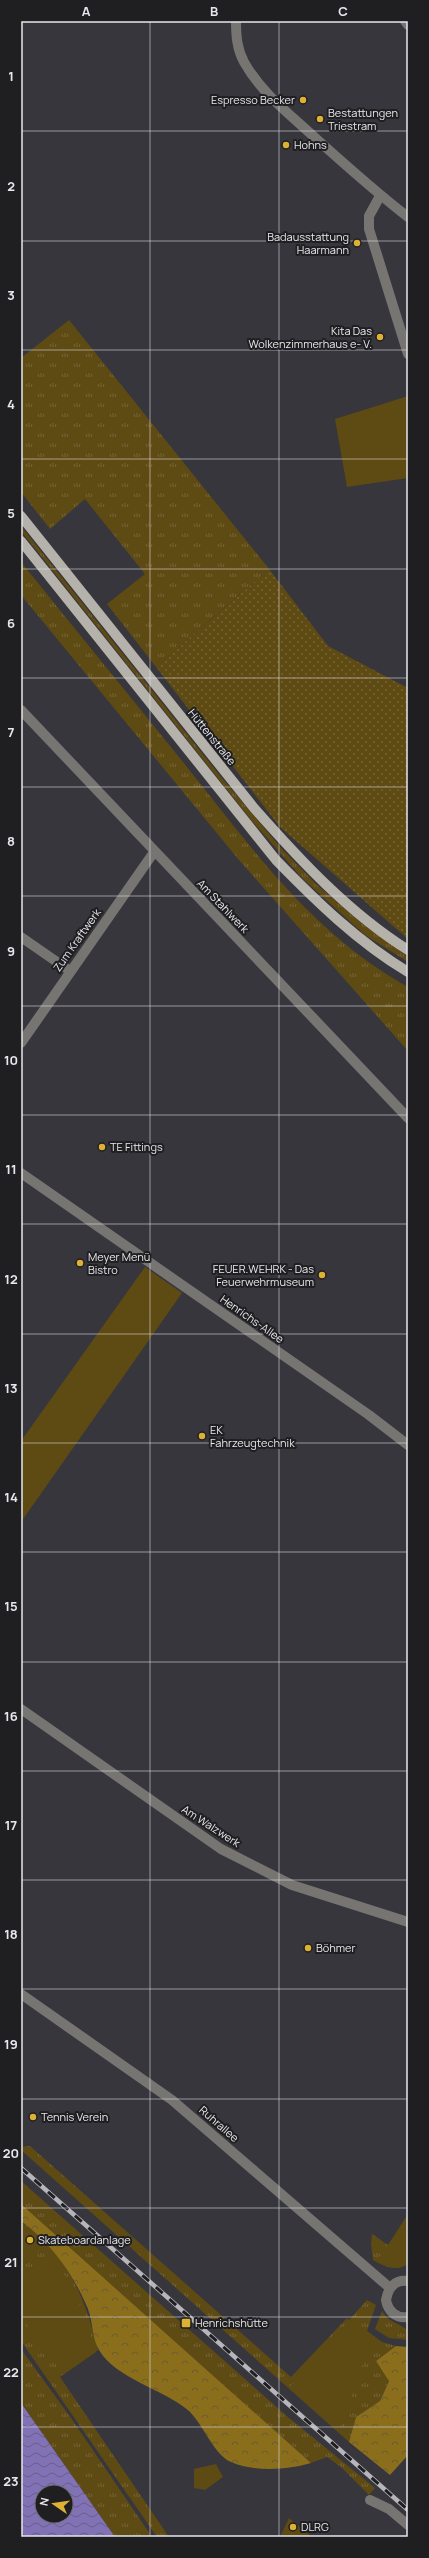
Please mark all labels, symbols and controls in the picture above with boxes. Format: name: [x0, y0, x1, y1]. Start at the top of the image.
text: A: [82, 2, 91, 20]
text: B: [210, 2, 218, 20]
text: C: [338, 2, 348, 20]
text: 1: [8, 67, 14, 85]
place label: Espresso Becker: [211, 92, 295, 107]
marker: Espresso Becker: [298, 95, 308, 105]
place label: Bestattungen Triestram: [328, 105, 398, 133]
marker: Bestattungen Triestram: [315, 114, 325, 124]
place label: Hohns: [294, 137, 327, 152]
marker: Hohns: [281, 140, 291, 150]
text: 2: [7, 177, 15, 195]
place label: Badausstattung Haarmann: [267, 229, 349, 257]
marker: Badausstattung Haarmann: [352, 238, 362, 248]
text: 3: [7, 286, 15, 304]
place label: Kita Das Wolkenzimmerhaus e- V.: [249, 323, 372, 351]
marker: Kita Das Wolkenzimmerhaus e- V.: [375, 332, 385, 342]
text: 4: [7, 395, 15, 413]
text: 5: [7, 504, 15, 522]
text: 6: [7, 614, 15, 632]
street label: Hüttenstraße: [185, 706, 240, 768]
text: 7: [8, 723, 15, 741]
text: 8: [7, 832, 15, 850]
street label: Am Stahlwerk: [194, 876, 253, 936]
street label: Zum Kraftwerk: [49, 905, 104, 974]
text: 9: [7, 942, 15, 960]
text: 10: [4, 1051, 18, 1069]
place label: TE Fittings: [110, 1139, 163, 1154]
marker: TE Fittings: [97, 1142, 107, 1152]
text: 11: [5, 1160, 17, 1178]
place label: Meyer Menü Bistro: [88, 1249, 150, 1277]
marker: Meyer Menü Bistro: [75, 1258, 85, 1268]
place label: FEUER.WEHRK - Das Feuerwehrmuseum: [213, 1261, 314, 1289]
text: 12: [4, 1270, 18, 1288]
marker: FEUER.WEHRK - Das Feuerwehrmuseum: [317, 1270, 327, 1280]
street label: Henrichs-Allee: [217, 1291, 288, 1346]
text: 13: [4, 1379, 18, 1397]
place label: EK Fahrzeugtechnik: [210, 1422, 295, 1450]
marker: EK Fahrzeugtechnik: [197, 1431, 207, 1441]
text: 14: [4, 1488, 18, 1506]
text: 15: [4, 1597, 18, 1615]
text: 16: [4, 1707, 18, 1725]
street label: Am Walzwerk: [179, 1801, 244, 1850]
text: 17: [5, 1816, 17, 1834]
text: 18: [4, 1925, 18, 1943]
place label: Böhmer: [316, 1940, 356, 1955]
marker: Böhmer: [303, 1943, 313, 1953]
text: 19: [4, 2035, 18, 2053]
street label: Ruhrallee: [196, 2102, 243, 2145]
place label: Tennis Verein: [41, 2109, 108, 2124]
marker: Tennis Verein: [28, 2112, 38, 2122]
text: 20: [3, 2144, 19, 2162]
place label: Skateboardanlage: [38, 2232, 131, 2247]
marker: Skateboardanlage: [25, 2235, 35, 2245]
text: 21: [4, 2253, 18, 2271]
place label: Henrichshütte: [195, 2315, 268, 2330]
marker: Henrichshütte: [180, 2317, 192, 2329]
text: 22: [3, 2363, 19, 2381]
text: 23: [3, 2472, 19, 2490]
north arrow: [34, 2484, 74, 2524]
text: N: [36, 2496, 52, 2507]
place label: DLRG: [301, 2519, 329, 2534]
marker: DLRG: [288, 2522, 298, 2532]

